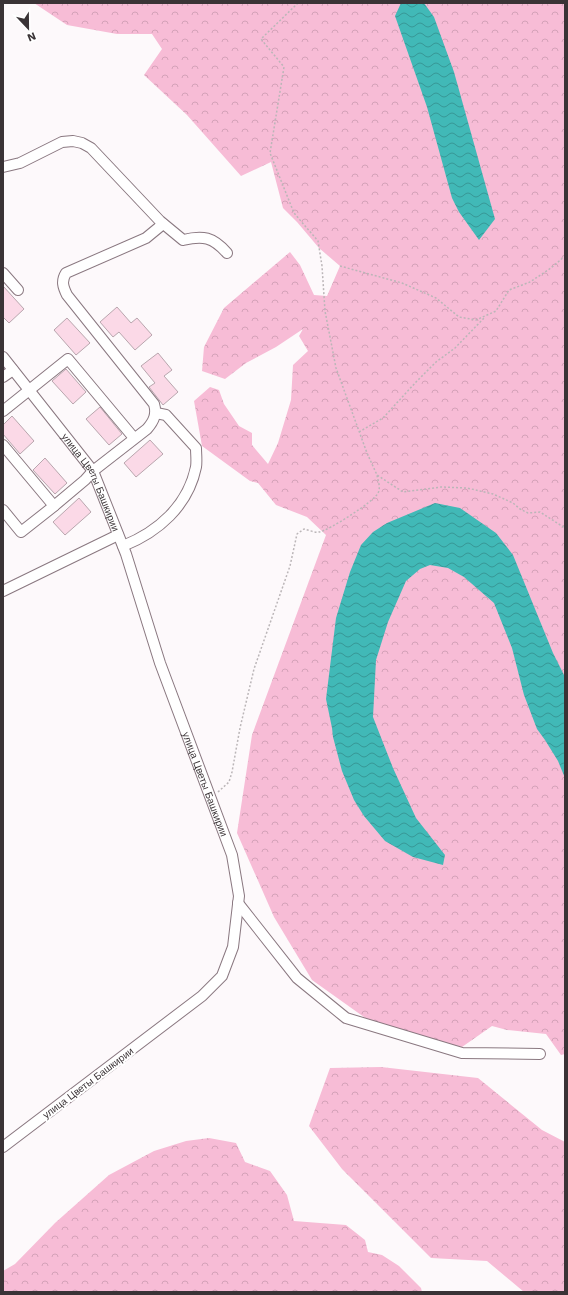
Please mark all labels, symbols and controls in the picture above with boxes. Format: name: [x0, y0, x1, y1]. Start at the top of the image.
north arrow: [8, 8, 48, 48]
text: N: [25, 29, 38, 44]
street label: улица Цветы Башкирии: [60, 431, 122, 533]
street label: улица Цветы Башкирии: [181, 730, 230, 838]
street label: улица Цветы Башкирии: [40, 1045, 136, 1121]

